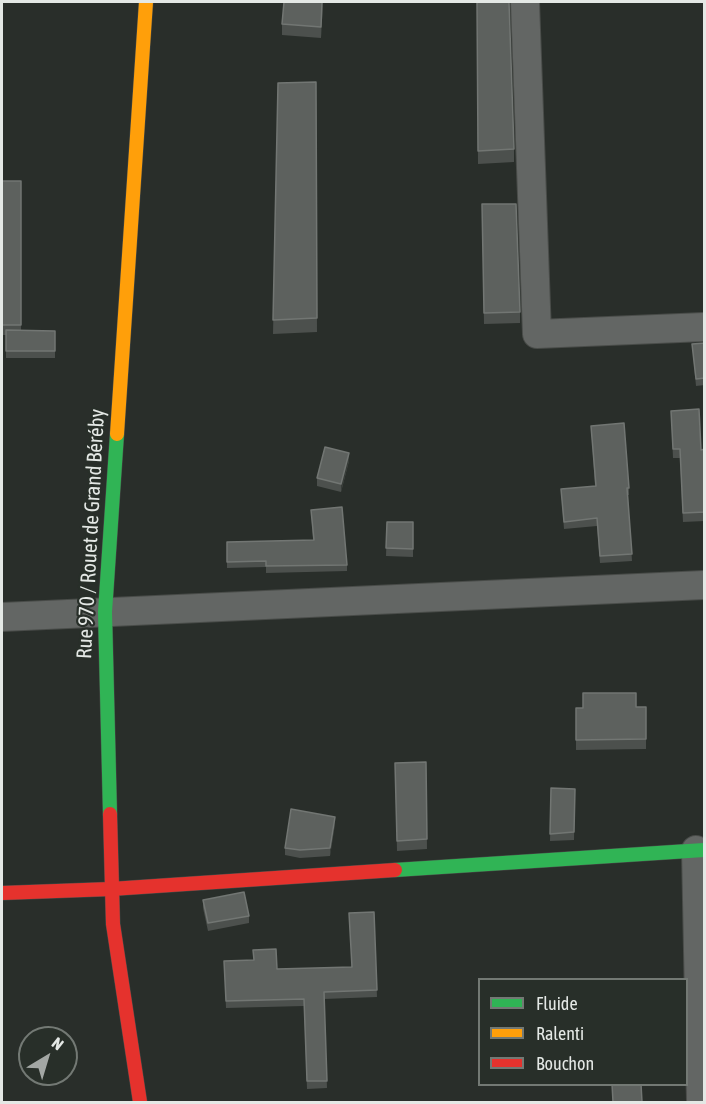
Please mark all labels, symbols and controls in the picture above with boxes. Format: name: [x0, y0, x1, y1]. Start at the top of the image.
street label: Rue 970 / Rouet de Grand Béréby: [72, 408, 110, 660]
legend: [478, 978, 688, 1086]
text: Fluide: [536, 993, 578, 1014]
text: Ralenti: [536, 1023, 584, 1044]
north arrow: [18, 1026, 78, 1086]
text: N: [49, 1033, 67, 1053]
text: Bouchon: [536, 1053, 594, 1074]

